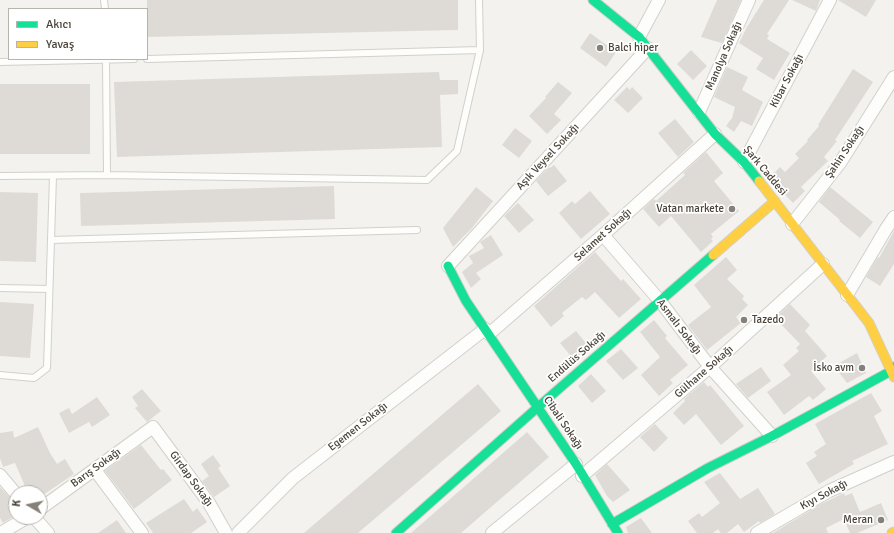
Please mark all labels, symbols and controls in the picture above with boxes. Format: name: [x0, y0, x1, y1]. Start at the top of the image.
legend: [8, 8, 148, 60]
text: Akıcı: [46, 17, 72, 32]
street label: Manolya Sokağı: [703, 20, 745, 92]
text: Yavaş: [46, 37, 74, 52]
place label: Balci hiper: [608, 41, 658, 55]
marker: Balci hiper: [595, 43, 605, 53]
street label: Kibar Sokağı: [767, 52, 807, 110]
street label: Aşık Veysel Sokağı: [514, 121, 582, 193]
street label: Şahin Sokağı: [823, 123, 867, 181]
street label: Şark Caddesi: [740, 143, 790, 199]
place label: Vatan markete: [656, 202, 724, 216]
marker: Vatan markete: [727, 204, 737, 214]
street label: Selamet Sokağı: [572, 206, 634, 264]
street label: Asmalı Sokağı: [654, 297, 704, 357]
place label: Tazedo: [752, 313, 784, 327]
marker: Tazedo: [739, 315, 749, 325]
street label: Endülüs Sokağı: [545, 328, 609, 386]
street label: Gülhane Sokağı: [672, 343, 736, 401]
place label: İsko avm: [813, 361, 854, 375]
marker: İsko avm: [857, 363, 867, 373]
street label: Cibali Sokağı: [540, 394, 586, 452]
street label: Egemen Sokağı: [326, 400, 390, 454]
street label: Barış Sokağı: [69, 446, 123, 490]
street label: Girdap Sokağı: [166, 449, 216, 509]
street label: Kıyı Sokağı: [798, 477, 850, 513]
north arrow: [8, 485, 48, 525]
text: K: [10, 499, 24, 508]
place label: Meran: [843, 513, 873, 527]
marker: Meran: [876, 515, 886, 525]

